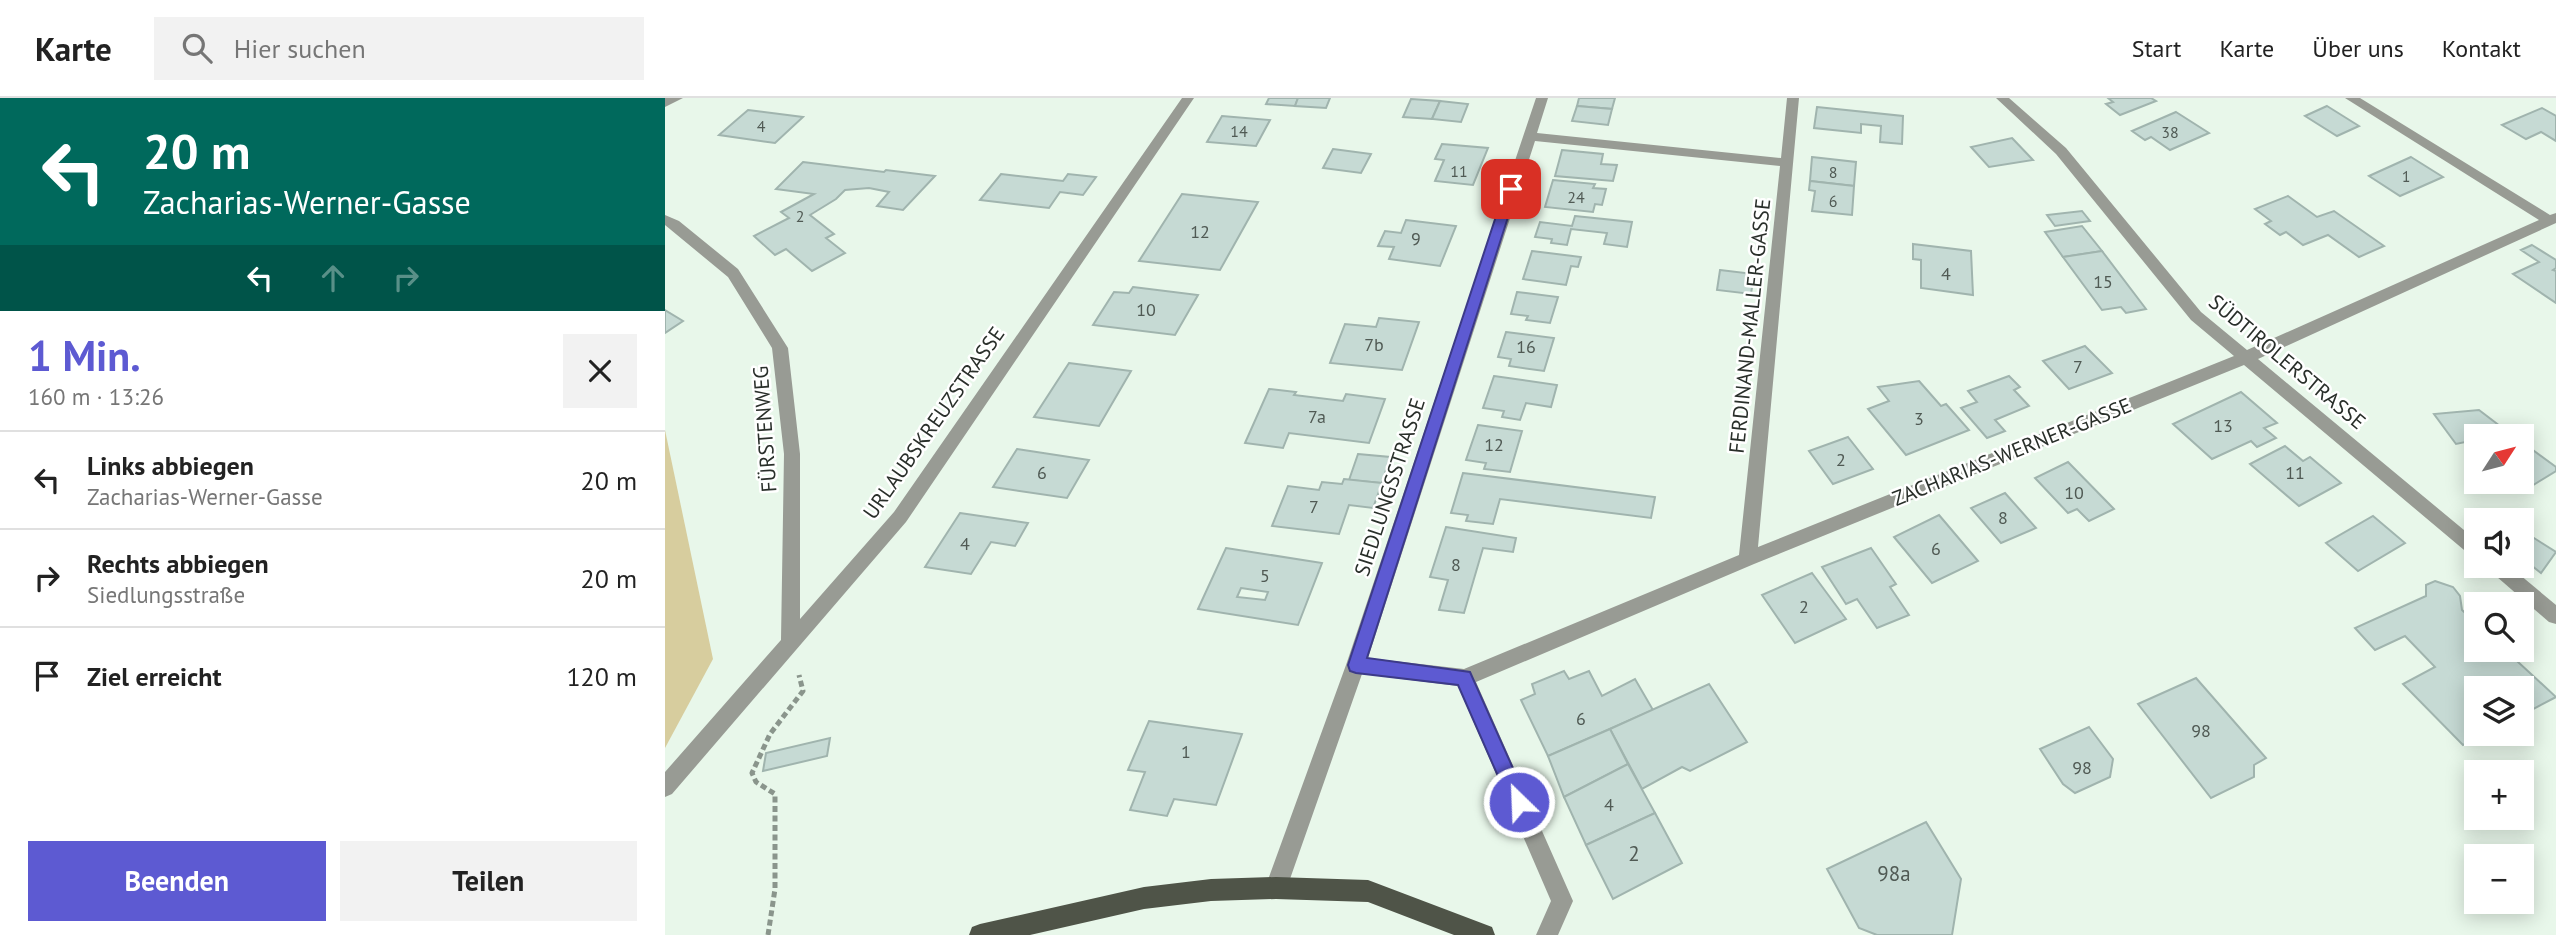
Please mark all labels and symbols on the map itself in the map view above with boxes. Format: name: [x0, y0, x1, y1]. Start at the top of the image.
house number: 4: [757, 116, 766, 136]
house number: 14: [1230, 121, 1248, 141]
house number: 38: [2161, 122, 2179, 142]
pin: [1481, 159, 1541, 219]
house number: 11: [1450, 161, 1468, 181]
house number: 8: [1829, 162, 1837, 182]
house number: 1: [2402, 166, 2410, 186]
house number: 24: [1567, 187, 1585, 207]
house number: 6: [1829, 191, 1837, 211]
street label: FERDINAND-MALLER-GASSE: [1723, 197, 1776, 455]
house number: 2: [796, 206, 804, 226]
house number: 12: [1190, 220, 1210, 243]
house number: 9: [1411, 227, 1421, 250]
house number: 4: [1941, 262, 1951, 285]
house number: 15: [2093, 270, 2113, 293]
street label: SÜDTIROLERSTRASSE: [2203, 288, 2371, 435]
house number: 10: [1136, 298, 1156, 321]
street label: URLAUBSKREUZSTRASSE: [857, 321, 1010, 524]
house number: 7b: [1364, 333, 1384, 356]
house number: 16: [1516, 335, 1536, 358]
house number: 7: [2073, 355, 2083, 378]
street label: FÜRSTENWEG: [747, 365, 782, 493]
street label: ZACHARIAS-WERNER-GASSE: [1888, 391, 2135, 512]
street label: SIEDLUNGSSTRASSE: [1348, 394, 1431, 579]
house number: 7a: [1308, 405, 1326, 428]
house number: 3: [1914, 407, 1924, 430]
house number: 13: [2213, 414, 2233, 437]
north arrow: [2464, 424, 2534, 494]
house number: 12: [1484, 433, 1504, 456]
house number: 2: [1836, 448, 1846, 471]
house number: 6: [1037, 461, 1047, 484]
house number: 11: [2285, 461, 2305, 484]
house number: 10: [2064, 481, 2084, 504]
house number: 7: [1309, 495, 1319, 518]
house number: 8: [1998, 506, 2008, 529]
house number: 4: [960, 532, 970, 555]
house number: 6: [1931, 537, 1941, 560]
house number: 8: [1451, 553, 1461, 576]
house number: 5: [1260, 564, 1270, 587]
house number: 2: [1799, 595, 1809, 618]
house number: 6: [1576, 707, 1586, 730]
house number: 98: [2191, 719, 2211, 742]
house number: 1: [1181, 740, 1191, 763]
house number: 98: [2072, 756, 2092, 779]
position arrow: [1482, 765, 1556, 839]
house number: 4: [1604, 793, 1614, 816]
house number: 2: [1628, 840, 1640, 867]
house number: 98a: [1877, 860, 1911, 887]

